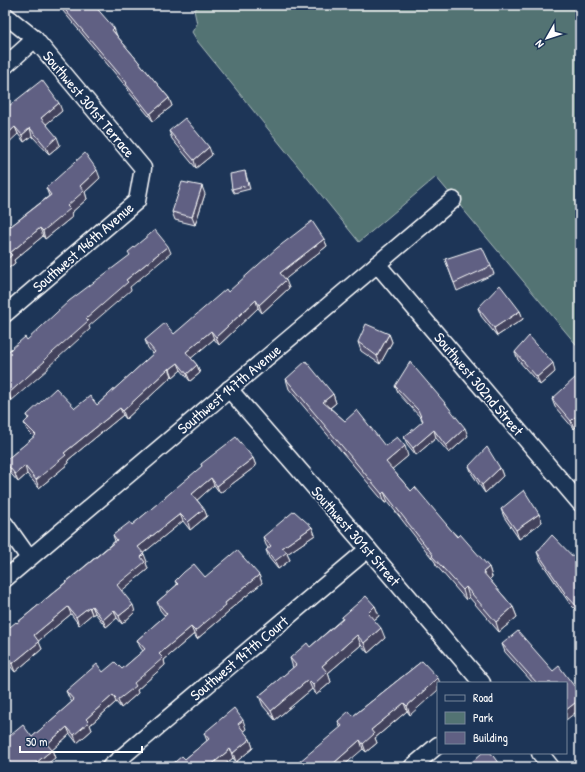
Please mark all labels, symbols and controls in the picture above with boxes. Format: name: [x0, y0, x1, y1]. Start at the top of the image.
north arrow: [527, 18, 567, 58]
text: N: [532, 38, 547, 51]
street label: Southwest 301st Terrace: [38, 46, 140, 162]
street label: Southwest 146th Avenue: [28, 197, 138, 297]
street label: Southwest 302nd Street: [429, 328, 529, 441]
street label: Southwest 147th Avenue: [173, 339, 285, 439]
street label: Southwest 301st Street: [307, 482, 406, 591]
street label: Southwest 147th Court: [185, 610, 293, 705]
legend: [437, 682, 567, 754]
text: Road: [473, 689, 493, 706]
text: Park: [473, 709, 493, 726]
scale bar: [20, 728, 142, 754]
text: Building: [473, 729, 508, 746]
text: 50 m: [26, 733, 47, 750]

